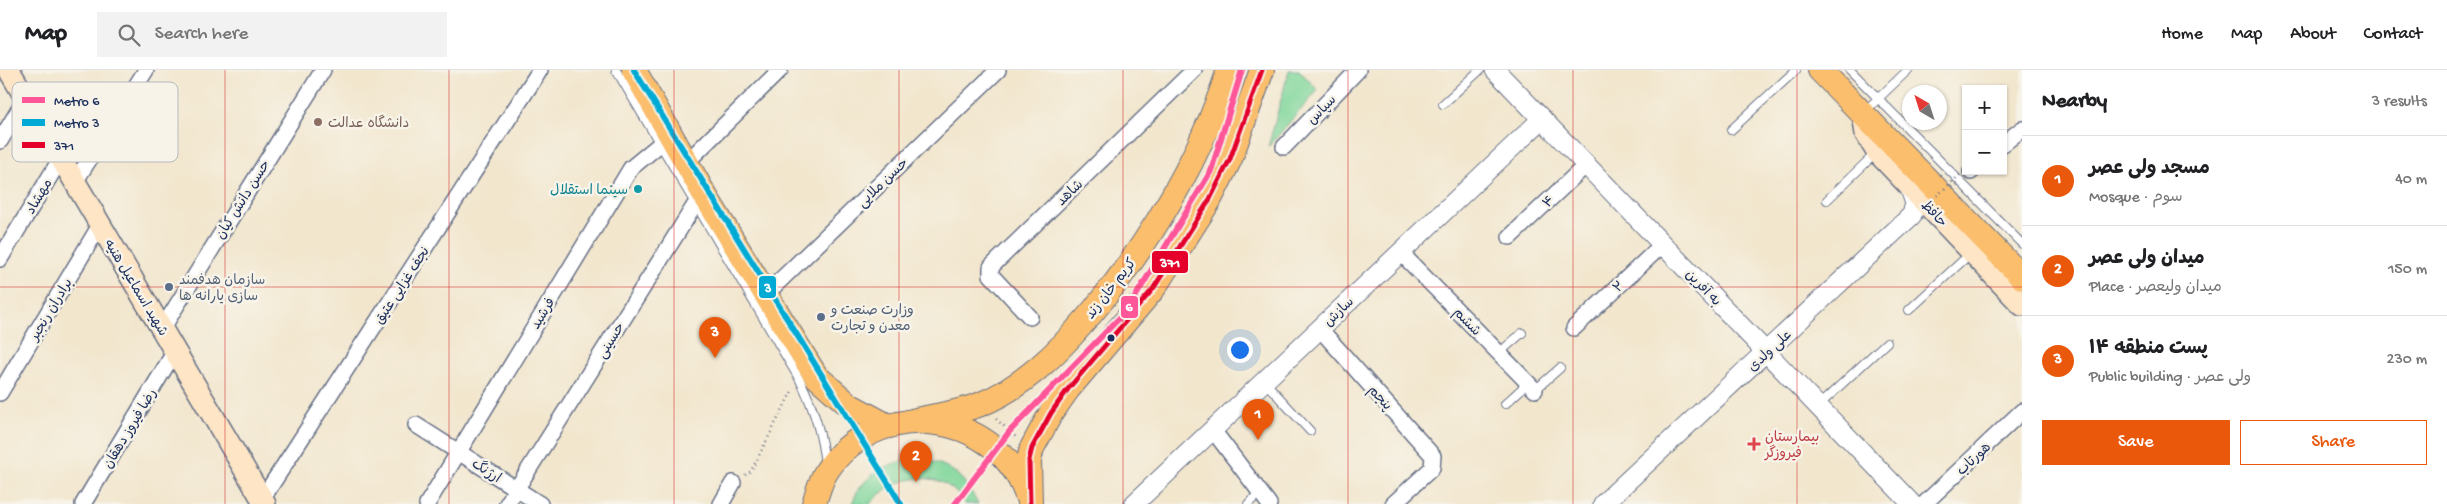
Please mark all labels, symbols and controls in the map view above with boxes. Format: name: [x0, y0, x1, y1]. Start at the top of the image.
search box: [97, 12, 447, 57]
text: Map: [25, 20, 67, 49]
icon: search: [115, 21, 143, 49]
text: Search here: [155, 23, 248, 46]
text: Home: [2161, 24, 2203, 45]
text: Map: [2231, 24, 2262, 45]
text: About: [2290, 24, 2336, 45]
text: Contact: [2364, 24, 2422, 45]
legend: [12, 82, 178, 162]
north arrow: [1902, 85, 1947, 130]
map controls: [1962, 85, 2007, 175]
button: +: [1962, 85, 2007, 130]
text: Nearby: [2042, 90, 2107, 115]
street label: سپاس: [1305, 92, 1341, 129]
text: 3 results: [2372, 93, 2427, 112]
text: Metro 6: [54, 94, 100, 111]
place label: دانشگاه عدالت: [328, 114, 409, 133]
text: Metro 3: [54, 116, 99, 133]
marker: دانشگاه عدالت: [312, 116, 324, 128]
button: −: [1962, 130, 2007, 175]
text: 371: [53, 139, 74, 156]
street label: حسن ملایی: [855, 155, 913, 212]
street label: حسن دانش کیان: [213, 157, 275, 243]
text: مسجد ولی عصر: [2089, 158, 2210, 181]
text: 1: [2055, 171, 2061, 190]
text: 40 m: [2395, 171, 2427, 190]
street label: مهشاد: [23, 176, 57, 218]
street label: شاهد: [1054, 177, 1088, 211]
place label: سینما استقلال: [550, 183, 628, 200]
marker: سینما استقلال: [632, 183, 644, 195]
text: Mosque · سوم: [2089, 189, 2183, 208]
street label: ۴: [1540, 193, 1559, 213]
street label: حافظ: [1916, 198, 1950, 232]
street label: شهید اسماعیل هنیه: [99, 237, 170, 340]
street label: نجف غزایی عتیق: [372, 244, 434, 328]
text: میدان ولی عصر: [2089, 248, 2204, 271]
line badge: 371: [1151, 250, 1189, 274]
street label: کریم خان زند: [1083, 256, 1141, 324]
text: 371: [1159, 256, 1180, 273]
text: 2: [2054, 261, 2062, 280]
text: 150 m: [2388, 261, 2427, 280]
street label: به آفرین: [1681, 266, 1724, 311]
place label: سازمان هدفمند سازی یارانه ها: [179, 273, 265, 306]
line badge: 3: [758, 275, 777, 299]
street label: برادران رنجبر: [26, 276, 77, 346]
street label: ۲: [1610, 278, 1629, 297]
text: Place · میدان ولیعصر: [2089, 279, 2222, 298]
marker: سازمان هدفمند سازی یارانه ها: [163, 281, 175, 293]
text: 3: [763, 281, 772, 298]
street label: سازش: [1321, 294, 1358, 331]
street label: فرشید: [528, 295, 560, 333]
line badge: 6: [1120, 295, 1139, 319]
text: 6: [1125, 300, 1133, 317]
place label: وزارت صنعت و معدن و تجارت: [830, 303, 914, 336]
street label: ششم: [1449, 305, 1484, 341]
marker: وزارت صنعت و معدن و تجارت: [815, 311, 827, 323]
pin: 3: [699, 317, 731, 358]
street label: حسینی: [594, 320, 630, 362]
street label: علی ولدی: [1745, 327, 1796, 376]
unlabelled marker: [1106, 333, 1116, 343]
your location: [1227, 337, 1253, 363]
text: پست منطقه ۱۴: [2089, 338, 2208, 361]
text: 3: [2054, 351, 2062, 370]
text: 230 m: [2387, 351, 2427, 370]
text: Public building · ولی عصر: [2089, 369, 2251, 388]
street label: پنجم: [1363, 383, 1395, 415]
street label: رضا فیروز دهقان: [101, 386, 162, 472]
pin: 1: [1242, 399, 1274, 440]
button: Save: [2042, 420, 2230, 465]
button: Share: [2240, 420, 2427, 465]
place label: بیمارستان فیروزگر: [1764, 430, 1819, 463]
marker: بیمارستان فیروزگر: [1747, 437, 1761, 451]
street label: هورتاب: [1954, 440, 1996, 480]
pin: 2: [900, 441, 932, 482]
street label: ارژنگ: [468, 455, 505, 488]

